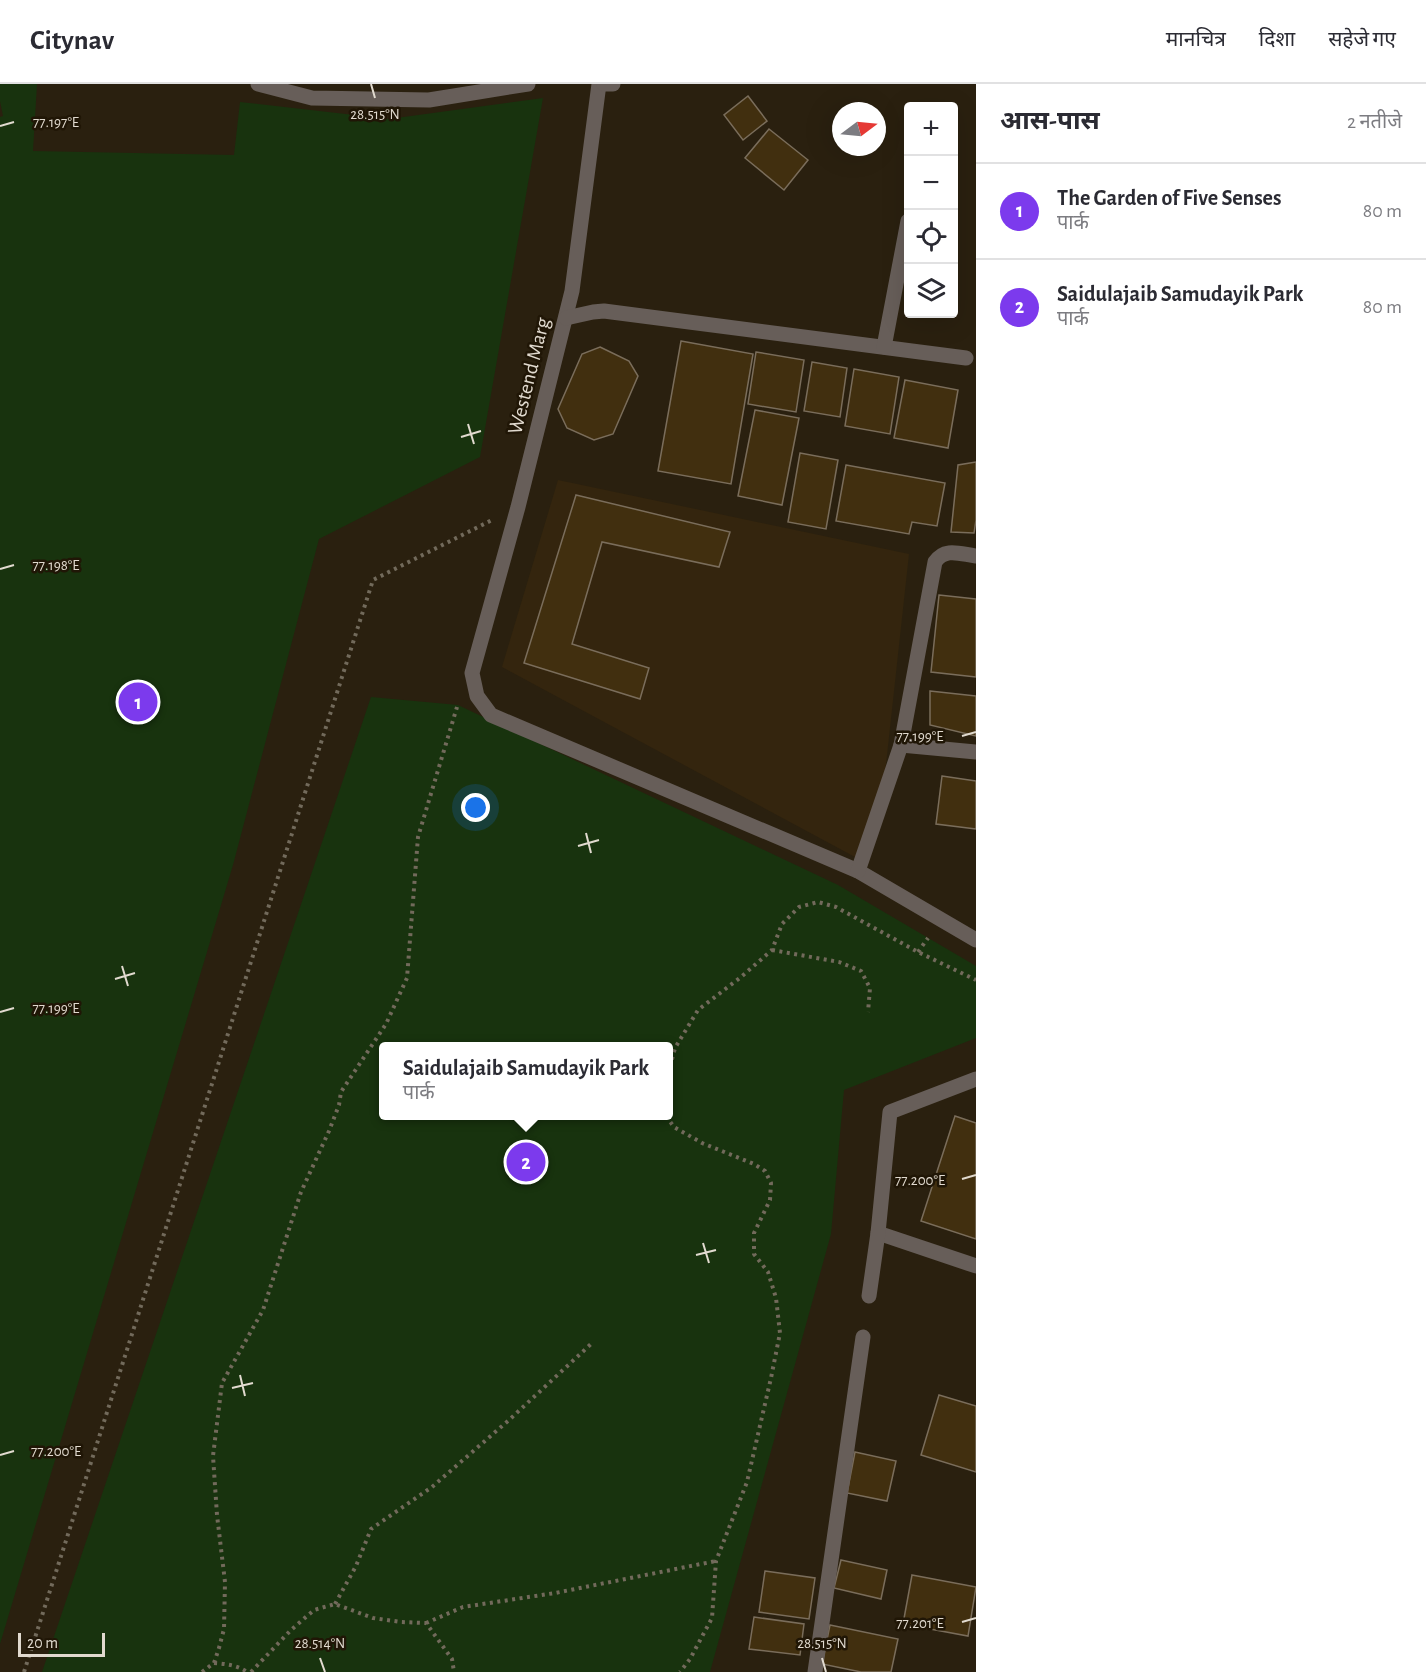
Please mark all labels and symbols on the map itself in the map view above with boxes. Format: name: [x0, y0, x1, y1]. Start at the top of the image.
north arrow: [832, 102, 886, 156]
text: 28.515°N: [350, 107, 400, 122]
text: 77.197°E: [33, 115, 79, 130]
street label: Westend Marg: [504, 315, 554, 436]
text: 77.198°E: [33, 558, 79, 573]
pin: 1: [118, 680, 158, 724]
text: 77.199°E: [897, 729, 943, 744]
your location: [461, 793, 490, 822]
text: 77.199°E: [33, 1001, 79, 1016]
pin: 2: [506, 1140, 546, 1184]
text: 77.200°E: [895, 1173, 945, 1188]
text: 77.200°E: [31, 1444, 81, 1459]
text: 77.201°E: [896, 1616, 944, 1631]
scale bar: [18, 1630, 105, 1658]
text: 28.514°N: [295, 1636, 345, 1651]
text: 28.515°N: [797, 1636, 847, 1651]

